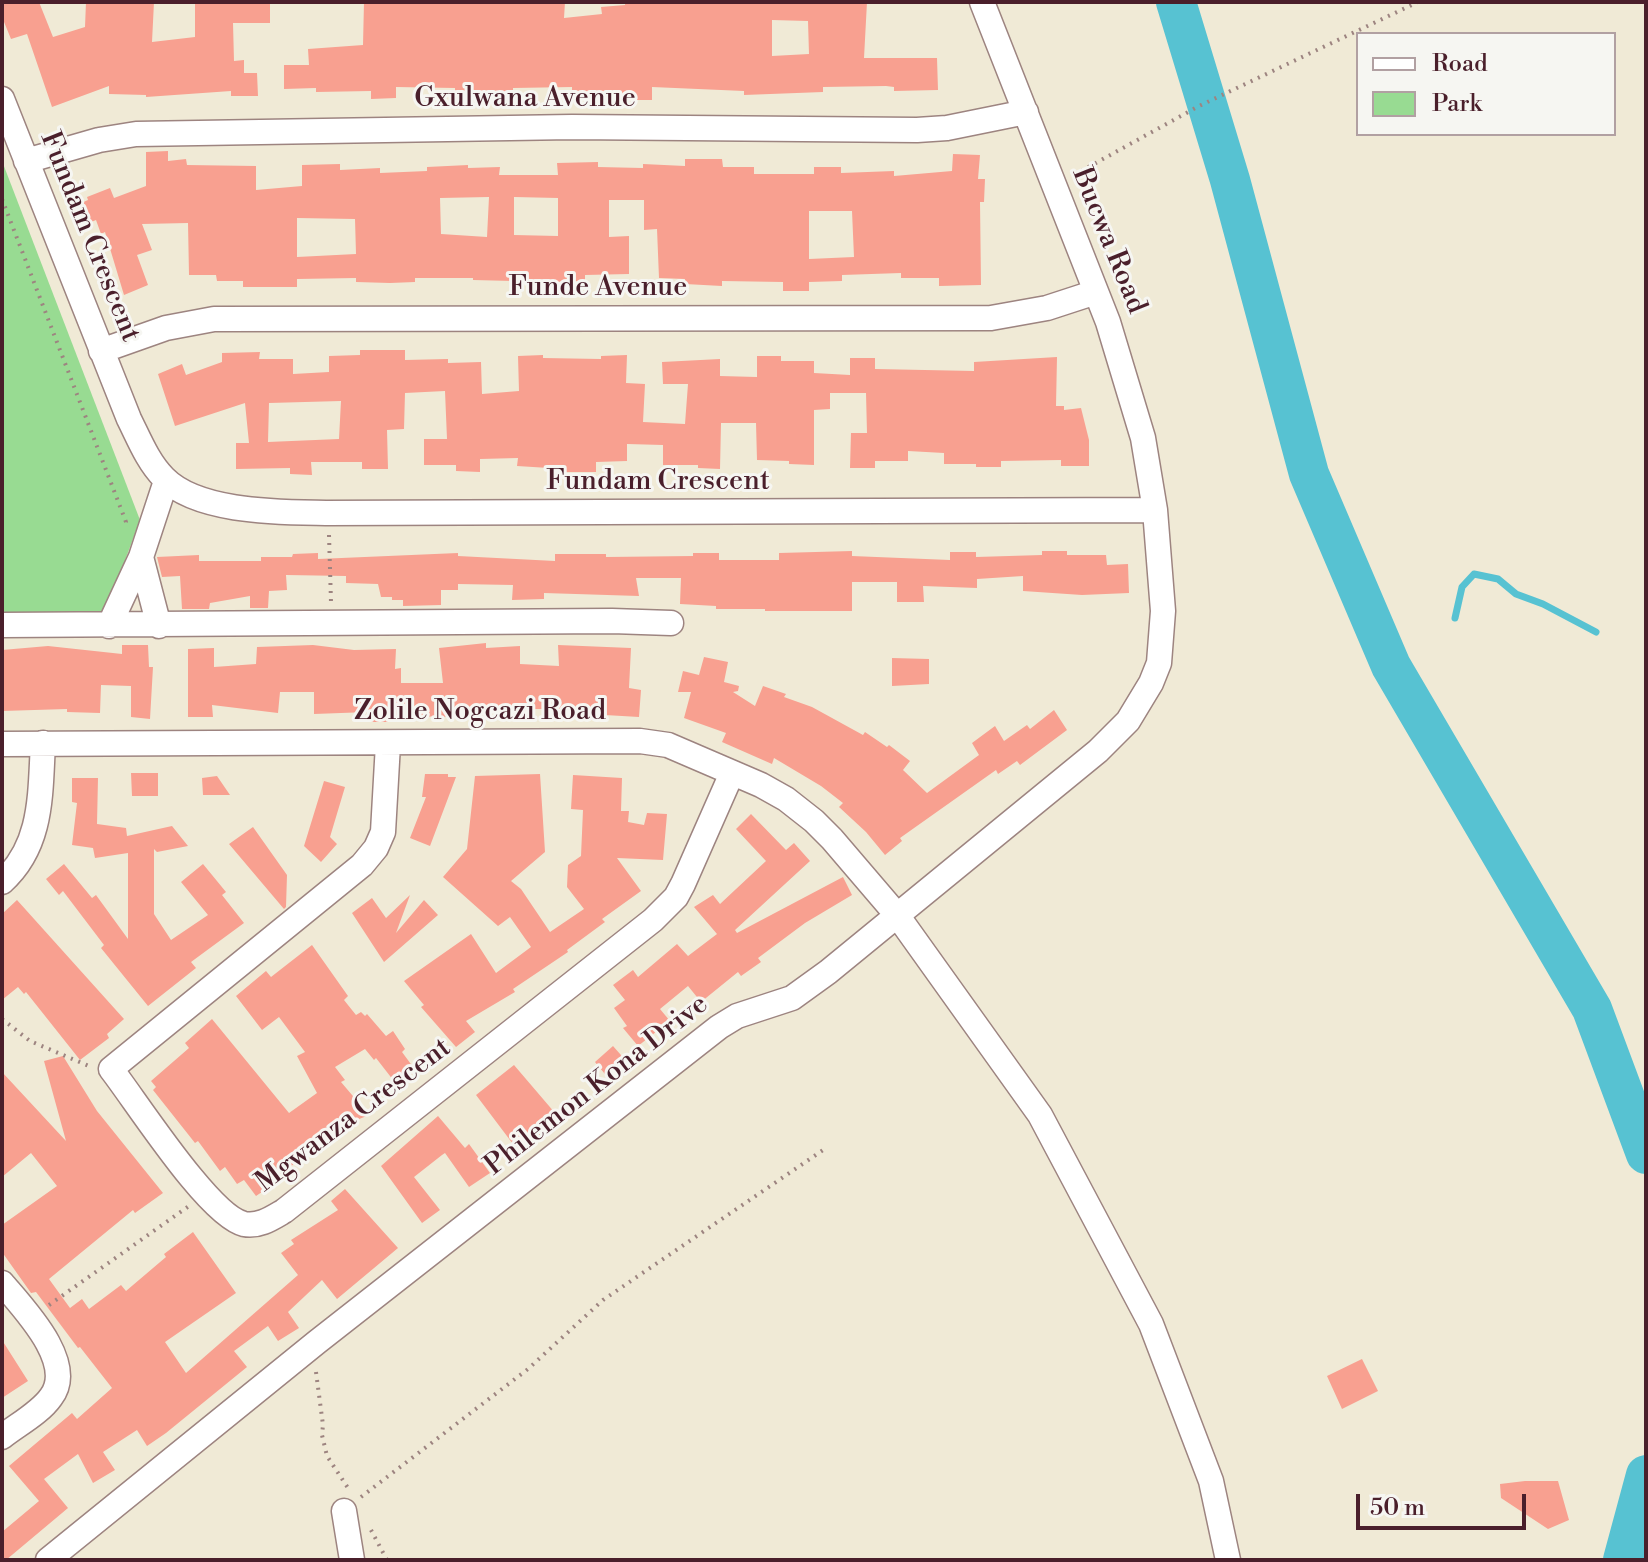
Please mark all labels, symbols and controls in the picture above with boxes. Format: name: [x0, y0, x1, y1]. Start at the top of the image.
legend: [1356, 32, 1616, 136]
text: Road: [1432, 49, 1488, 79]
street label: Gxulwana Avenue: [414, 82, 636, 116]
text: Park: [1432, 89, 1482, 119]
street label: Fundam Crescent: [32, 127, 146, 347]
street label: Bucwa Road: [1064, 163, 1152, 319]
street label: Funde Avenue: [509, 271, 687, 305]
street label: Fundam Crescent: [546, 465, 770, 499]
street label: Zolile Nogcazi Road: [354, 695, 606, 729]
street label: Philemon Kona Drive: [479, 988, 715, 1184]
street label: Mgwanza Crescent: [250, 1032, 458, 1200]
scale bar: [1360, 1478, 1530, 1528]
text: 50 m: [1370, 1493, 1425, 1523]

